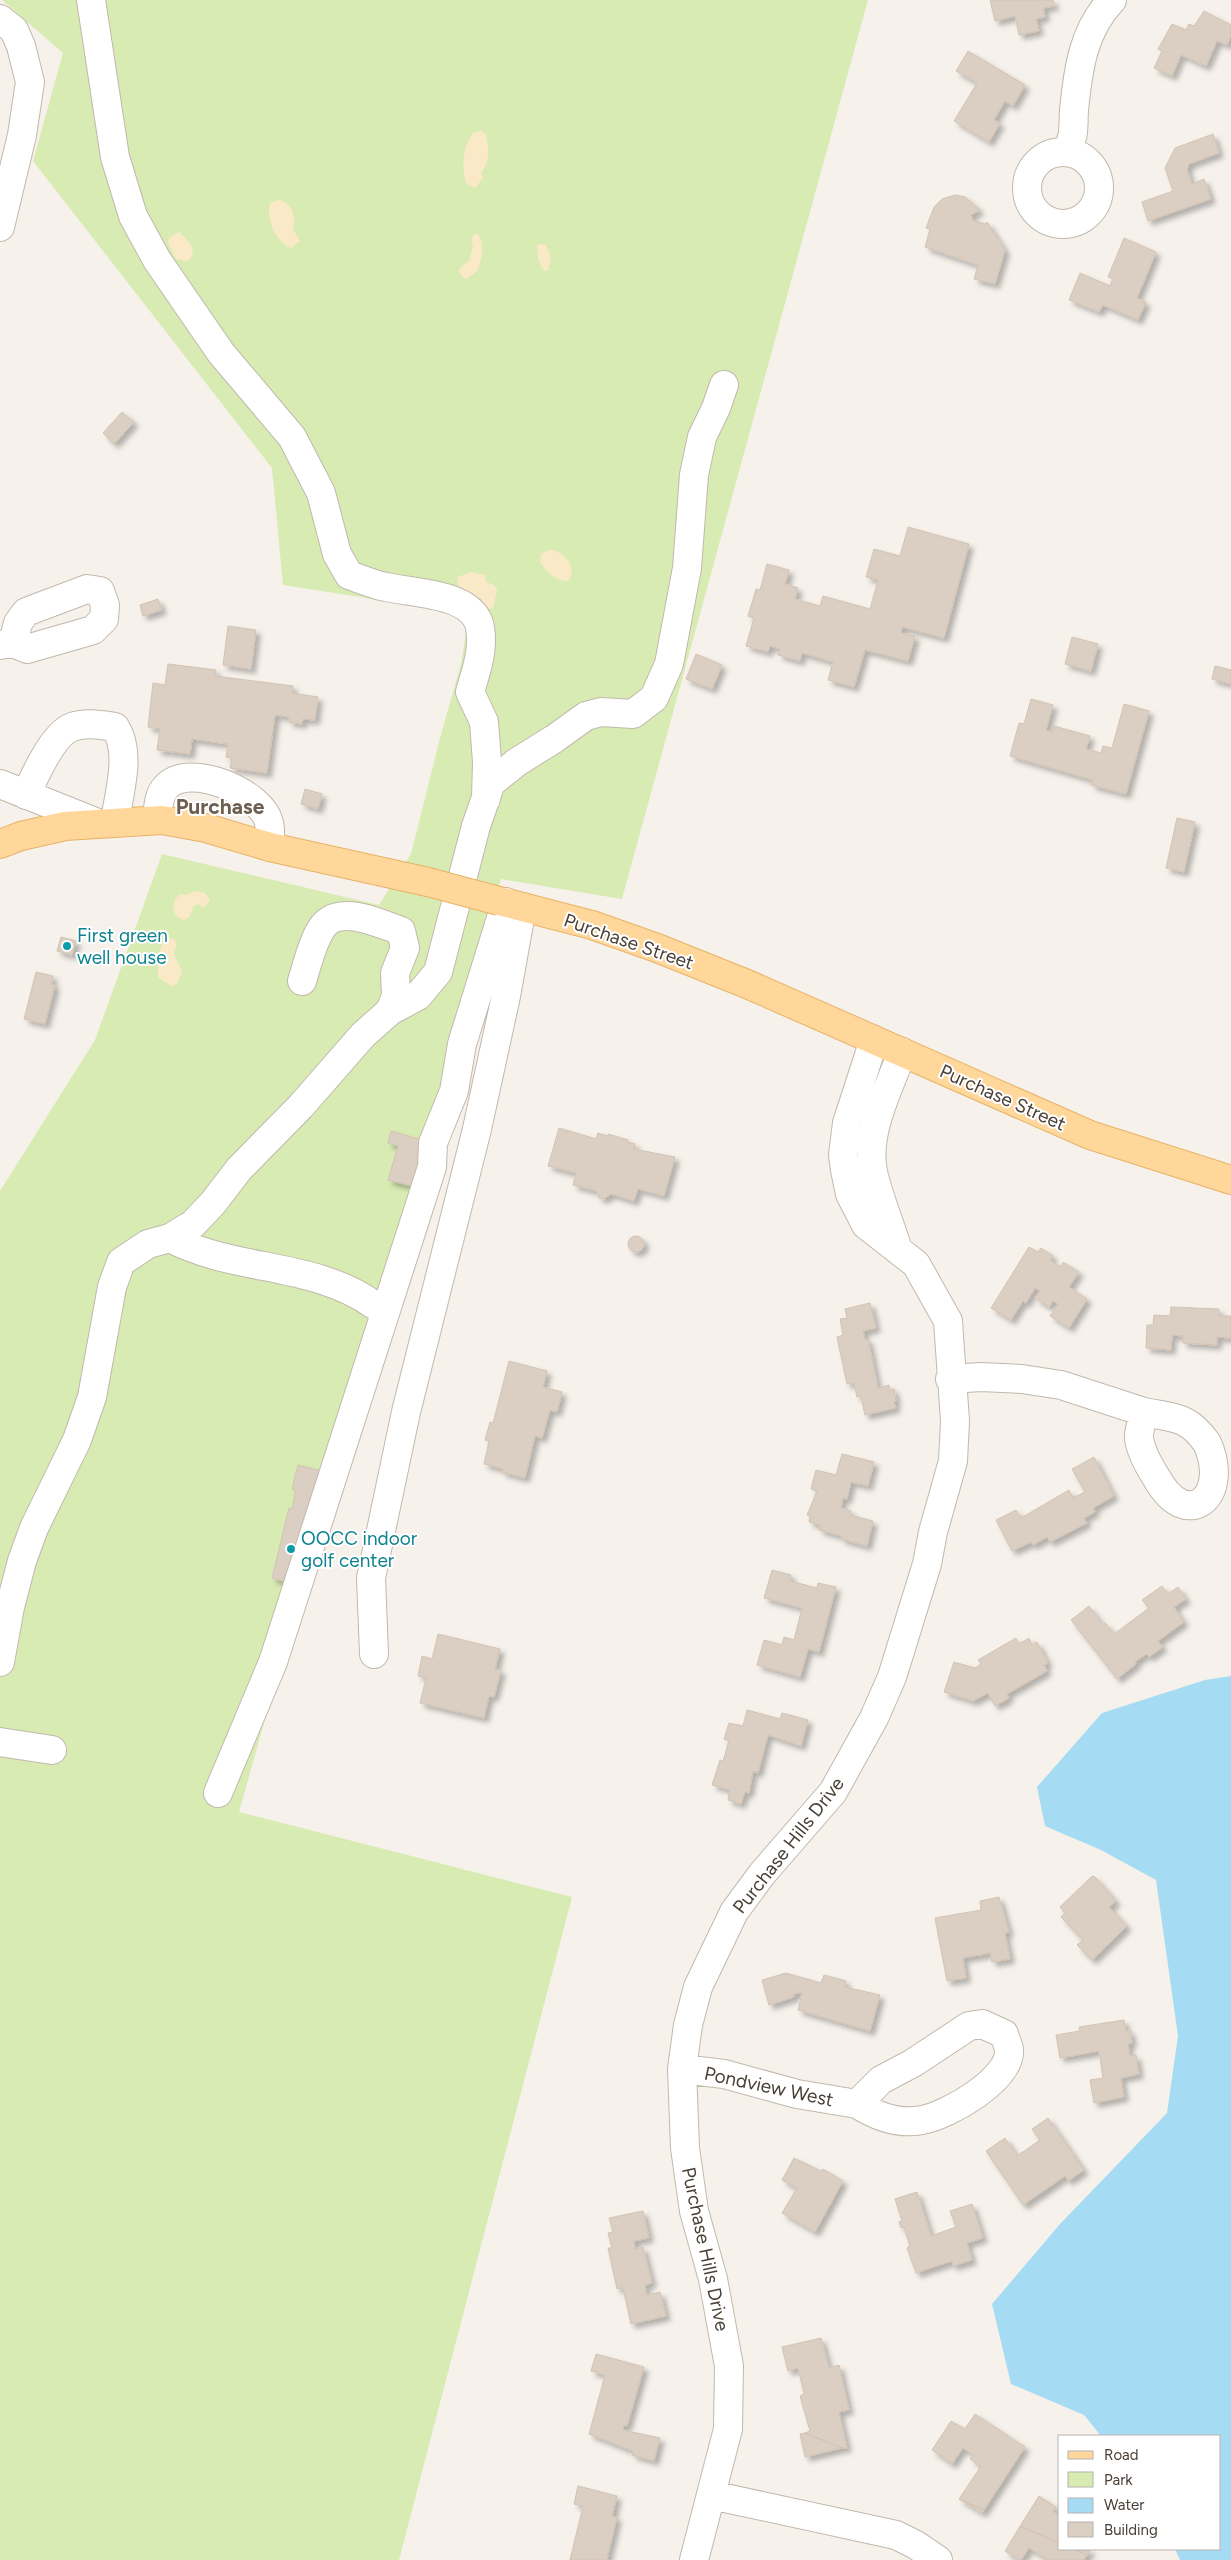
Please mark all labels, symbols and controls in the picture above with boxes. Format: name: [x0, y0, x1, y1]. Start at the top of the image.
district label: Purchase: [176, 794, 265, 819]
street label: Purchase Street: [561, 909, 697, 974]
place label: First green well house: [77, 924, 168, 969]
marker: First green well house: [61, 940, 73, 952]
street label: Purchase Street: [936, 1059, 1069, 1136]
place label: OOCC indoor golf center: [301, 1527, 418, 1572]
marker: OOCC indoor golf center: [285, 1543, 297, 1555]
street label: Purchase Hills Drive: [728, 1772, 849, 1918]
street label: Pondview West: [702, 2062, 836, 2111]
street label: Purchase Hills Drive: [677, 2165, 734, 2333]
legend: [1058, 2435, 1221, 2550]
text: Road: [1104, 2446, 1139, 2464]
text: Park: [1104, 2471, 1133, 2489]
text: Water: [1104, 2496, 1144, 2514]
text: Building: [1104, 2521, 1158, 2539]

